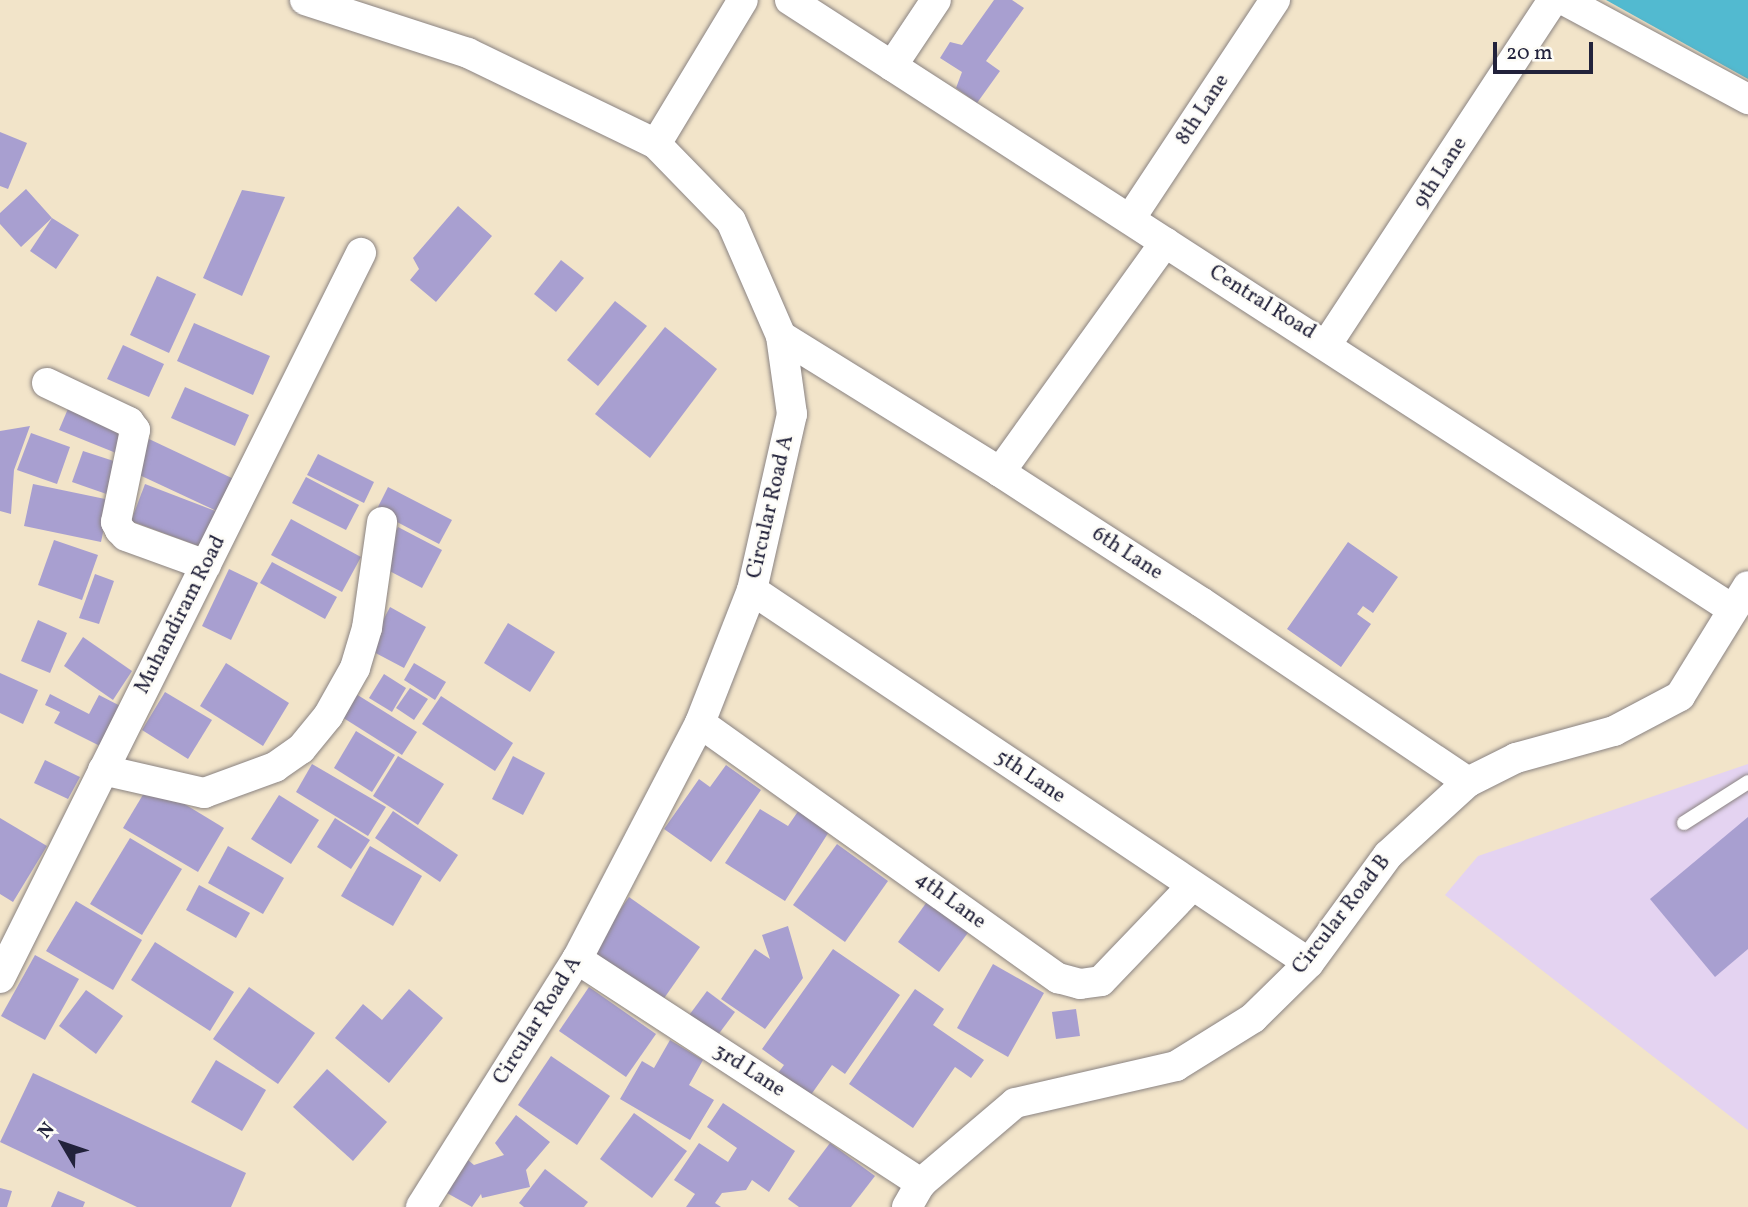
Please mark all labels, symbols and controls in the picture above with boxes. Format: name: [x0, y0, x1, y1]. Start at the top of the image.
scale bar: [1496, 28, 1596, 72]
text: 20 m: [1506, 39, 1552, 68]
street label: 8th Lane: [1171, 70, 1235, 150]
street label: 9th Lane: [1409, 133, 1473, 213]
street label: Central Road: [1204, 260, 1320, 346]
street label: Circular Road A: [742, 433, 800, 581]
street label: 6th Lane: [1087, 522, 1167, 586]
street label: Muhandiram Road: [130, 532, 232, 698]
street label: 5th Lane: [990, 744, 1070, 810]
street label: Circular Road B: [1288, 850, 1396, 980]
street label: 4th Lane: [910, 867, 990, 935]
street label: Circular Road A: [489, 952, 587, 1090]
street label: 3rd Lane: [708, 1039, 790, 1103]
north arrow: [28, 1109, 98, 1179]
text: N: [32, 1117, 61, 1144]

